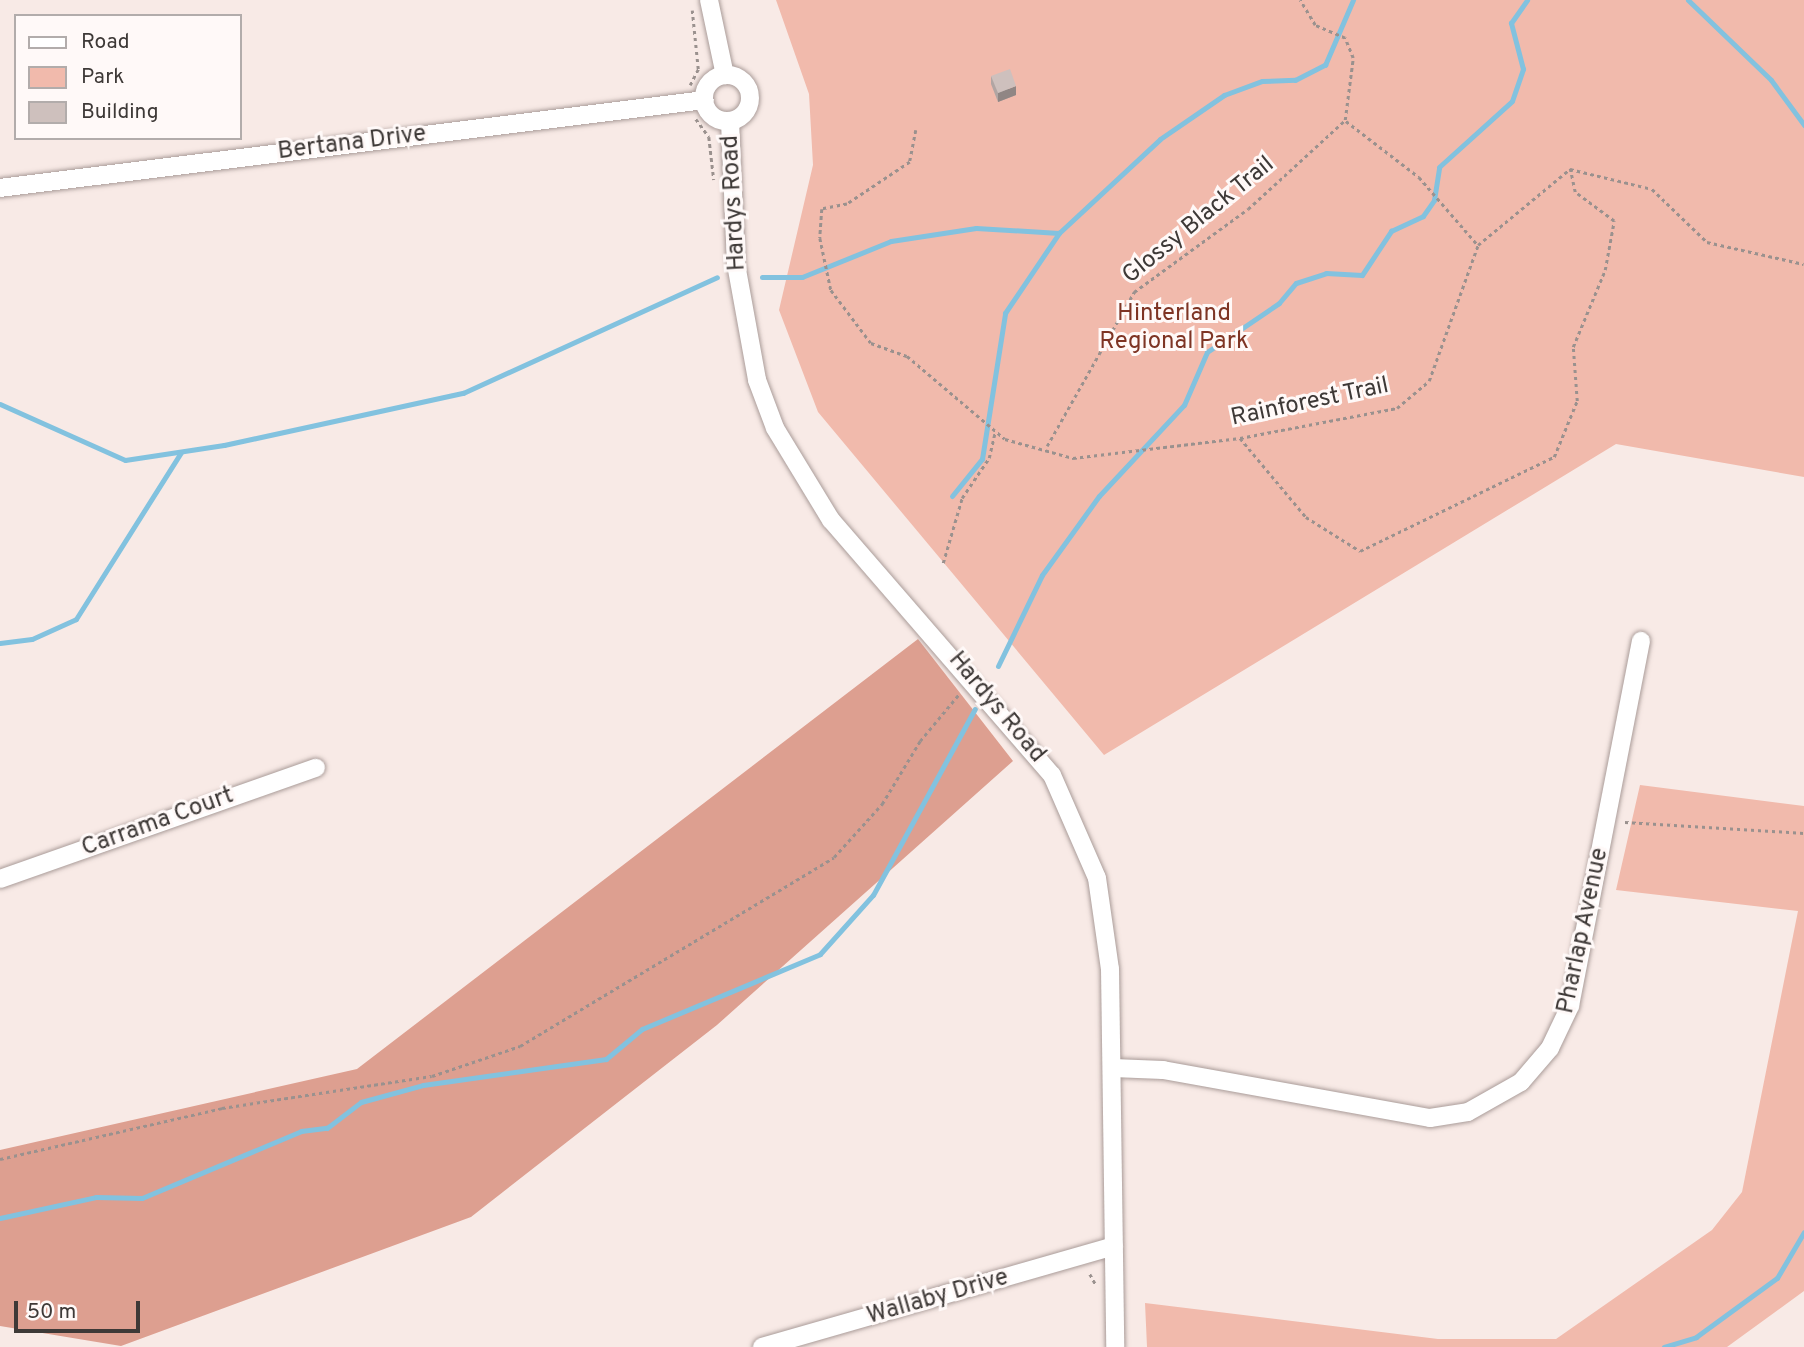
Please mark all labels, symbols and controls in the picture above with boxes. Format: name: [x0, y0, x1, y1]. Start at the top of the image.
legend: [14, 14, 242, 140]
text: Road: [81, 29, 130, 56]
text: Park: [81, 64, 124, 91]
text: Building: [81, 99, 159, 126]
street label: Bertana Drive: [276, 121, 428, 167]
street label: Hardys Road: [717, 134, 753, 272]
street label: Glossy Black Trail: [1117, 151, 1281, 291]
park label: Hinterland Regional Park: [1099, 301, 1249, 357]
street label: Rainforest Trail: [1228, 372, 1392, 434]
street label: Hardys Road: [941, 647, 1051, 769]
street label: Carrama Court: [78, 782, 238, 864]
street label: Pharlap Avenue: [1552, 845, 1616, 1017]
street label: Wallaby Drive: [864, 1264, 1012, 1332]
scale bar: [18, 1288, 144, 1332]
text: 50 m: [27, 1299, 76, 1326]

